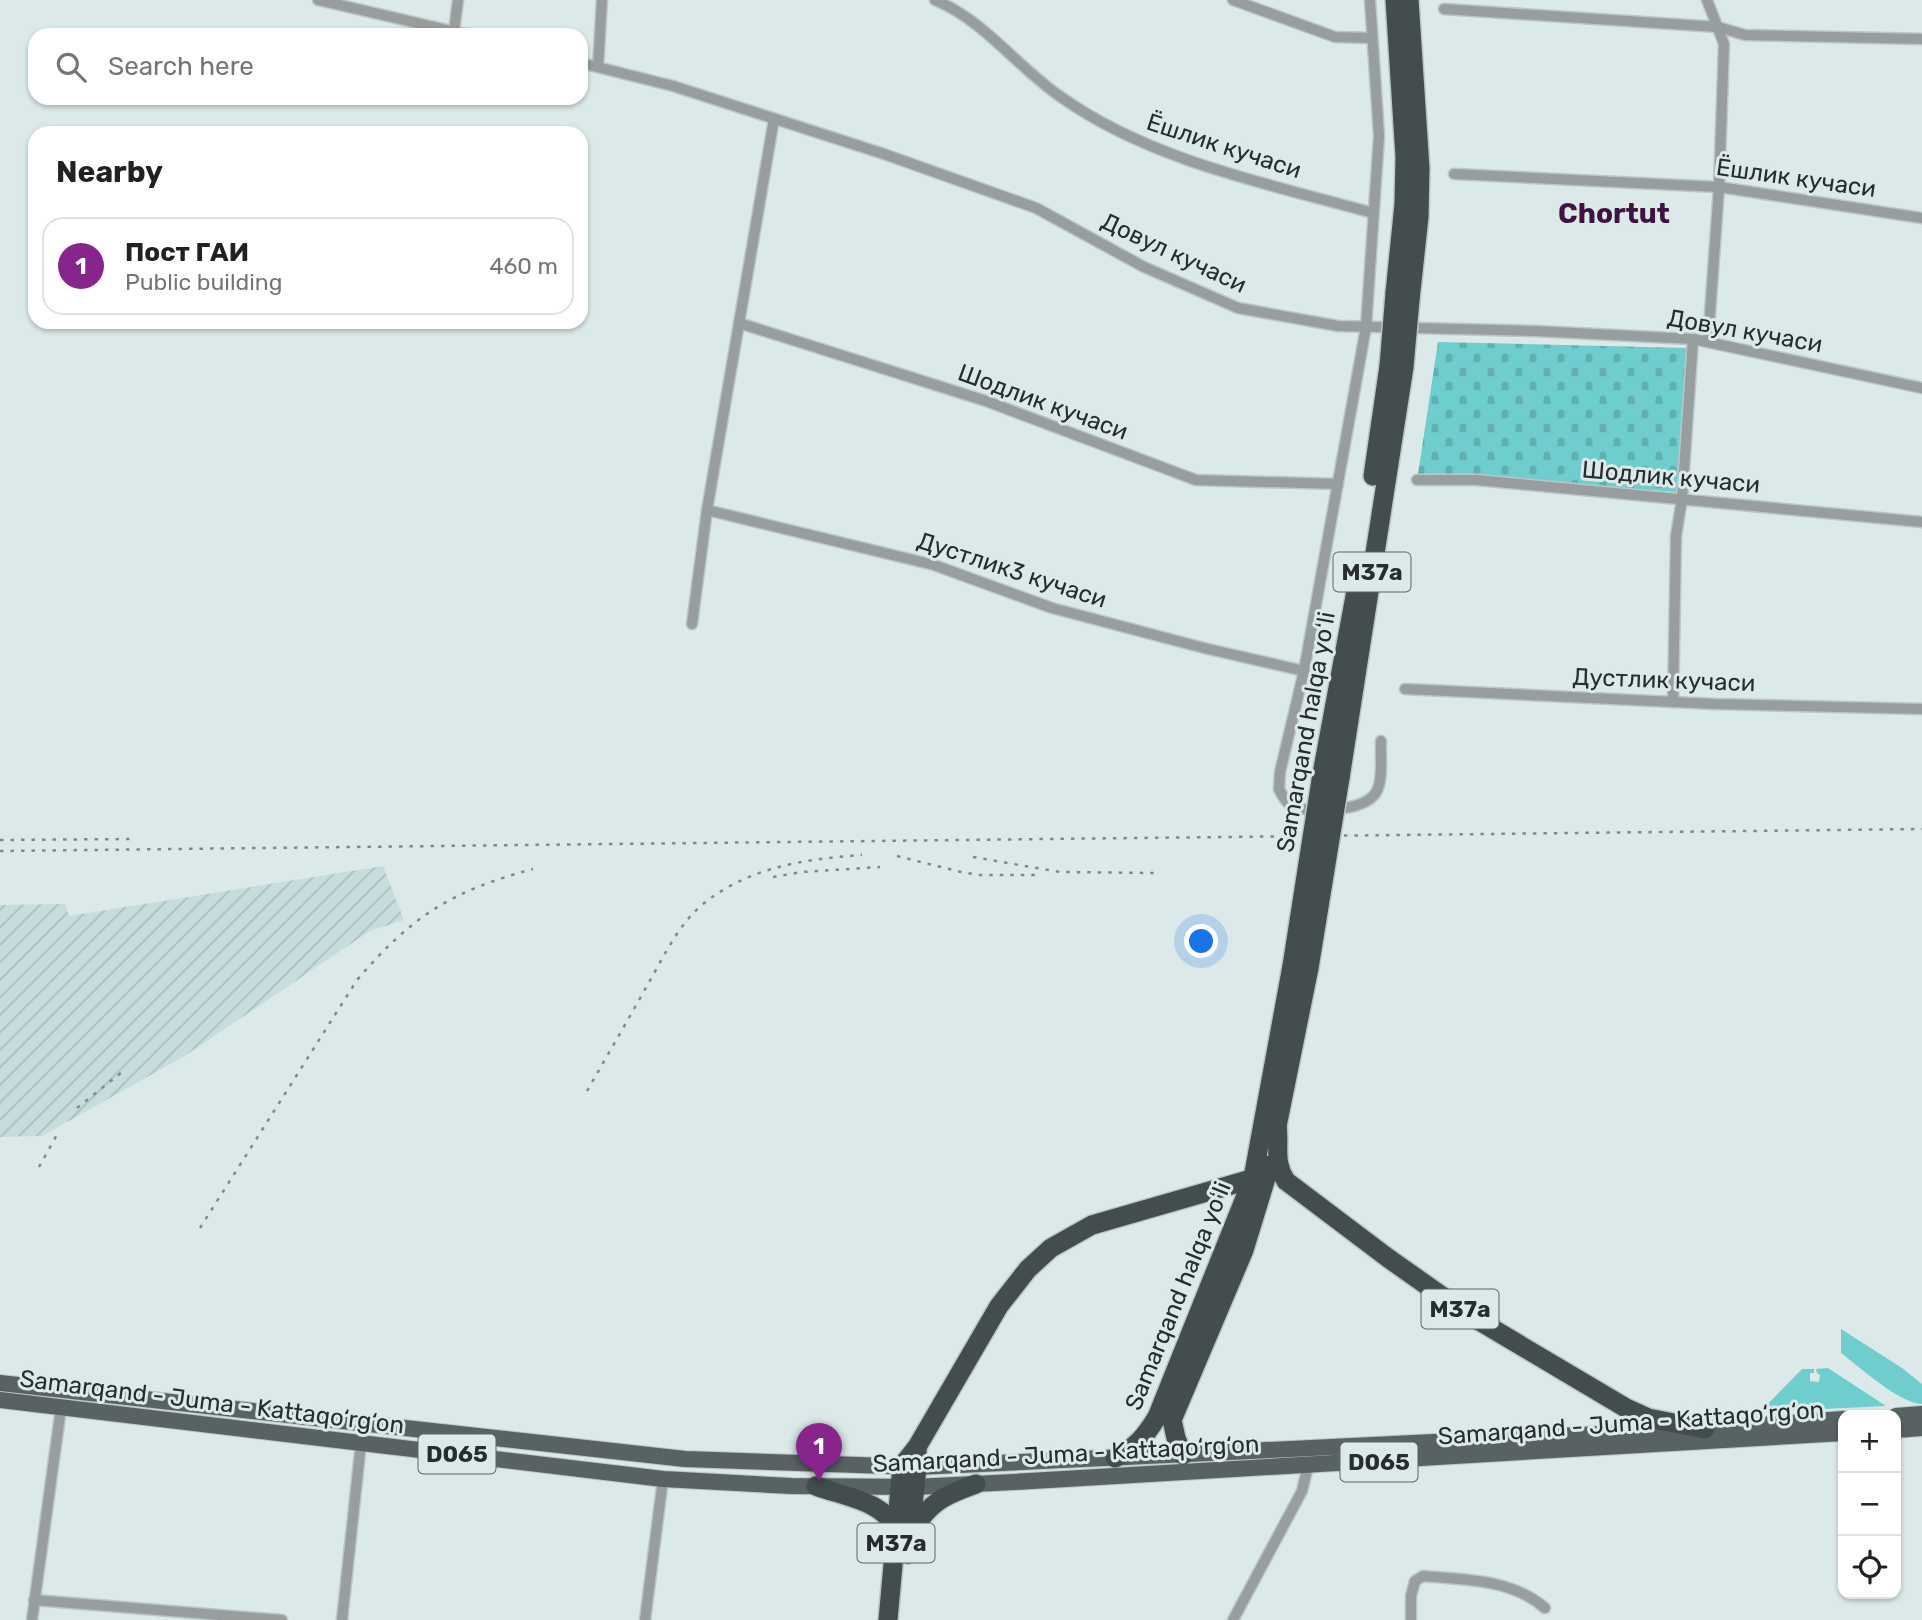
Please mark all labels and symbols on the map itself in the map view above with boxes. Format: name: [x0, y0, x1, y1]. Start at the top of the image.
street label: Ёшлик кучаси: [1143, 108, 1305, 184]
street label: Ёшлик кучаси: [1714, 153, 1878, 203]
district label: Chortut: [1558, 197, 1670, 230]
street label: Довул кучаси: [1097, 207, 1251, 299]
street label: Довул кучаси: [1665, 304, 1825, 358]
street label: Шодлик кучаси: [954, 358, 1132, 446]
street label: Шодлик кучаси: [1581, 455, 1761, 499]
street label: Дустлик3 кучаси: [914, 526, 1110, 614]
road number: M37a: [1334, 552, 1410, 592]
street label: Samarqand halqa yoʻli: [1271, 609, 1341, 855]
street label: Дустлик кучаси: [1572, 663, 1756, 697]
your location: [1184, 924, 1218, 958]
street label: Samarqand halqa yoʻli: [1119, 1178, 1237, 1414]
road number: M37a: [1422, 1290, 1498, 1328]
street label: Samarqand - Juma - Kattaqo‘rg‘on: [18, 1365, 406, 1439]
street label: Samarqand - Juma - Kattaqo‘rg‘on: [1437, 1396, 1825, 1450]
pin: 1: [796, 1423, 842, 1481]
street label: Samarqand - Juma - Kattaqo‘rg‘on: [872, 1430, 1260, 1478]
road number: D065: [419, 1434, 496, 1474]
road number: D065: [1340, 1442, 1418, 1482]
road number: M37a: [858, 1524, 934, 1562]

